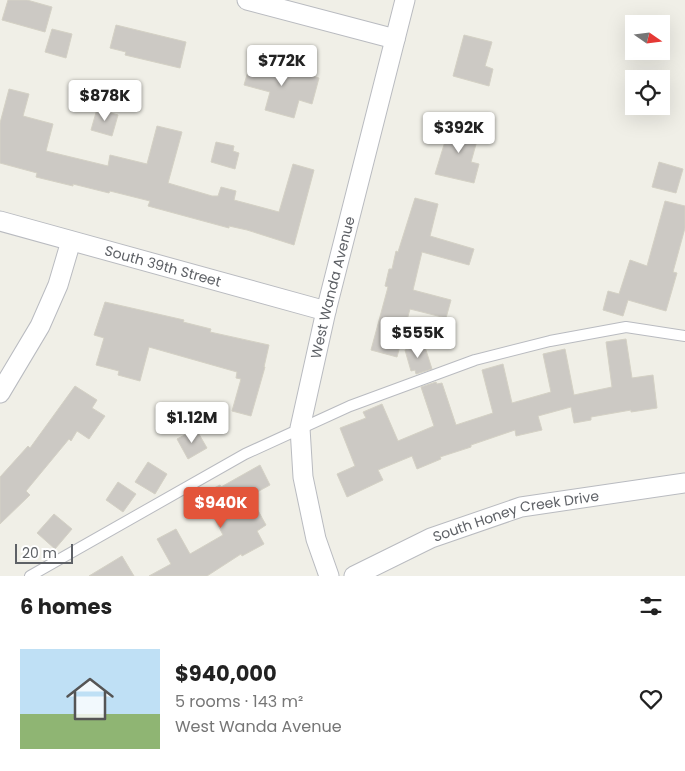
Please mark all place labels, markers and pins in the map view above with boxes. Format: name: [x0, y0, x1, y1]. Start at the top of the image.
pin: $772K: [247, 44, 317, 87]
pin: $878K: [70, 80, 140, 122]
pin: $392K: [424, 112, 494, 154]
pin: $555K: [383, 316, 453, 359]
pin: $1.12M: [151, 402, 233, 444]
pin: $940K: [186, 486, 256, 529]

